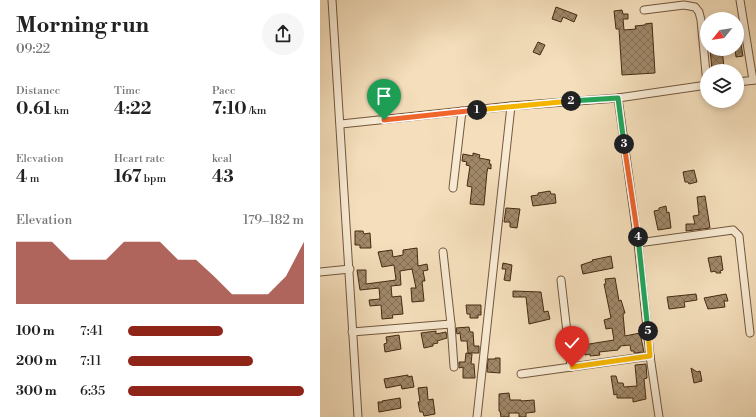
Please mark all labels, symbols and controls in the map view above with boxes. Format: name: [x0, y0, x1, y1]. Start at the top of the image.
text: Morning run: [16, 12, 149, 39]
north arrow: [700, 12, 744, 56]
map controls: [700, 12, 744, 108]
button: share: [262, 13, 304, 55]
text: 09:22: [16, 41, 50, 57]
button: layers: [700, 64, 744, 108]
pin: [367, 79, 401, 120]
text: Distance: [16, 84, 60, 98]
text: Time: [114, 84, 141, 98]
text: Pace: [212, 84, 236, 98]
icon: arrive: [373, 85, 395, 107]
pin: 2: [561, 91, 581, 111]
text: 2: [568, 94, 574, 108]
text: 0.61: [16, 98, 51, 120]
text: 4:22: [114, 98, 151, 120]
text: 7:10: [212, 98, 247, 120]
pin: 1: [467, 100, 487, 120]
text: 1: [474, 103, 480, 117]
text: km: [51, 104, 69, 118]
text: /km: [247, 104, 266, 118]
pin: 3: [614, 134, 634, 154]
text: 3: [621, 137, 627, 151]
text: Elevation: [16, 152, 64, 166]
text: Heart rate: [114, 152, 165, 166]
text: kcal: [212, 152, 232, 166]
text: 4: [16, 166, 27, 188]
text: 167: [114, 166, 141, 188]
text: 43: [212, 166, 234, 188]
text: m: [27, 172, 39, 186]
text: bpm: [141, 172, 166, 186]
text: Elevation: [16, 212, 72, 228]
text: 179–182 m: [243, 212, 304, 228]
pin: 4: [628, 227, 648, 247]
text: 4: [634, 230, 642, 244]
pin: 5: [638, 321, 658, 341]
text: 100 m: [16, 323, 55, 339]
text: 7:41: [80, 323, 103, 339]
text: 5: [645, 324, 651, 338]
pin: [555, 326, 589, 367]
icon: check: [561, 332, 583, 354]
text: 200 m: [16, 353, 57, 369]
text: 7:11: [80, 353, 101, 369]
text: 300 m: [16, 383, 57, 399]
text: 6:35: [80, 383, 105, 399]

